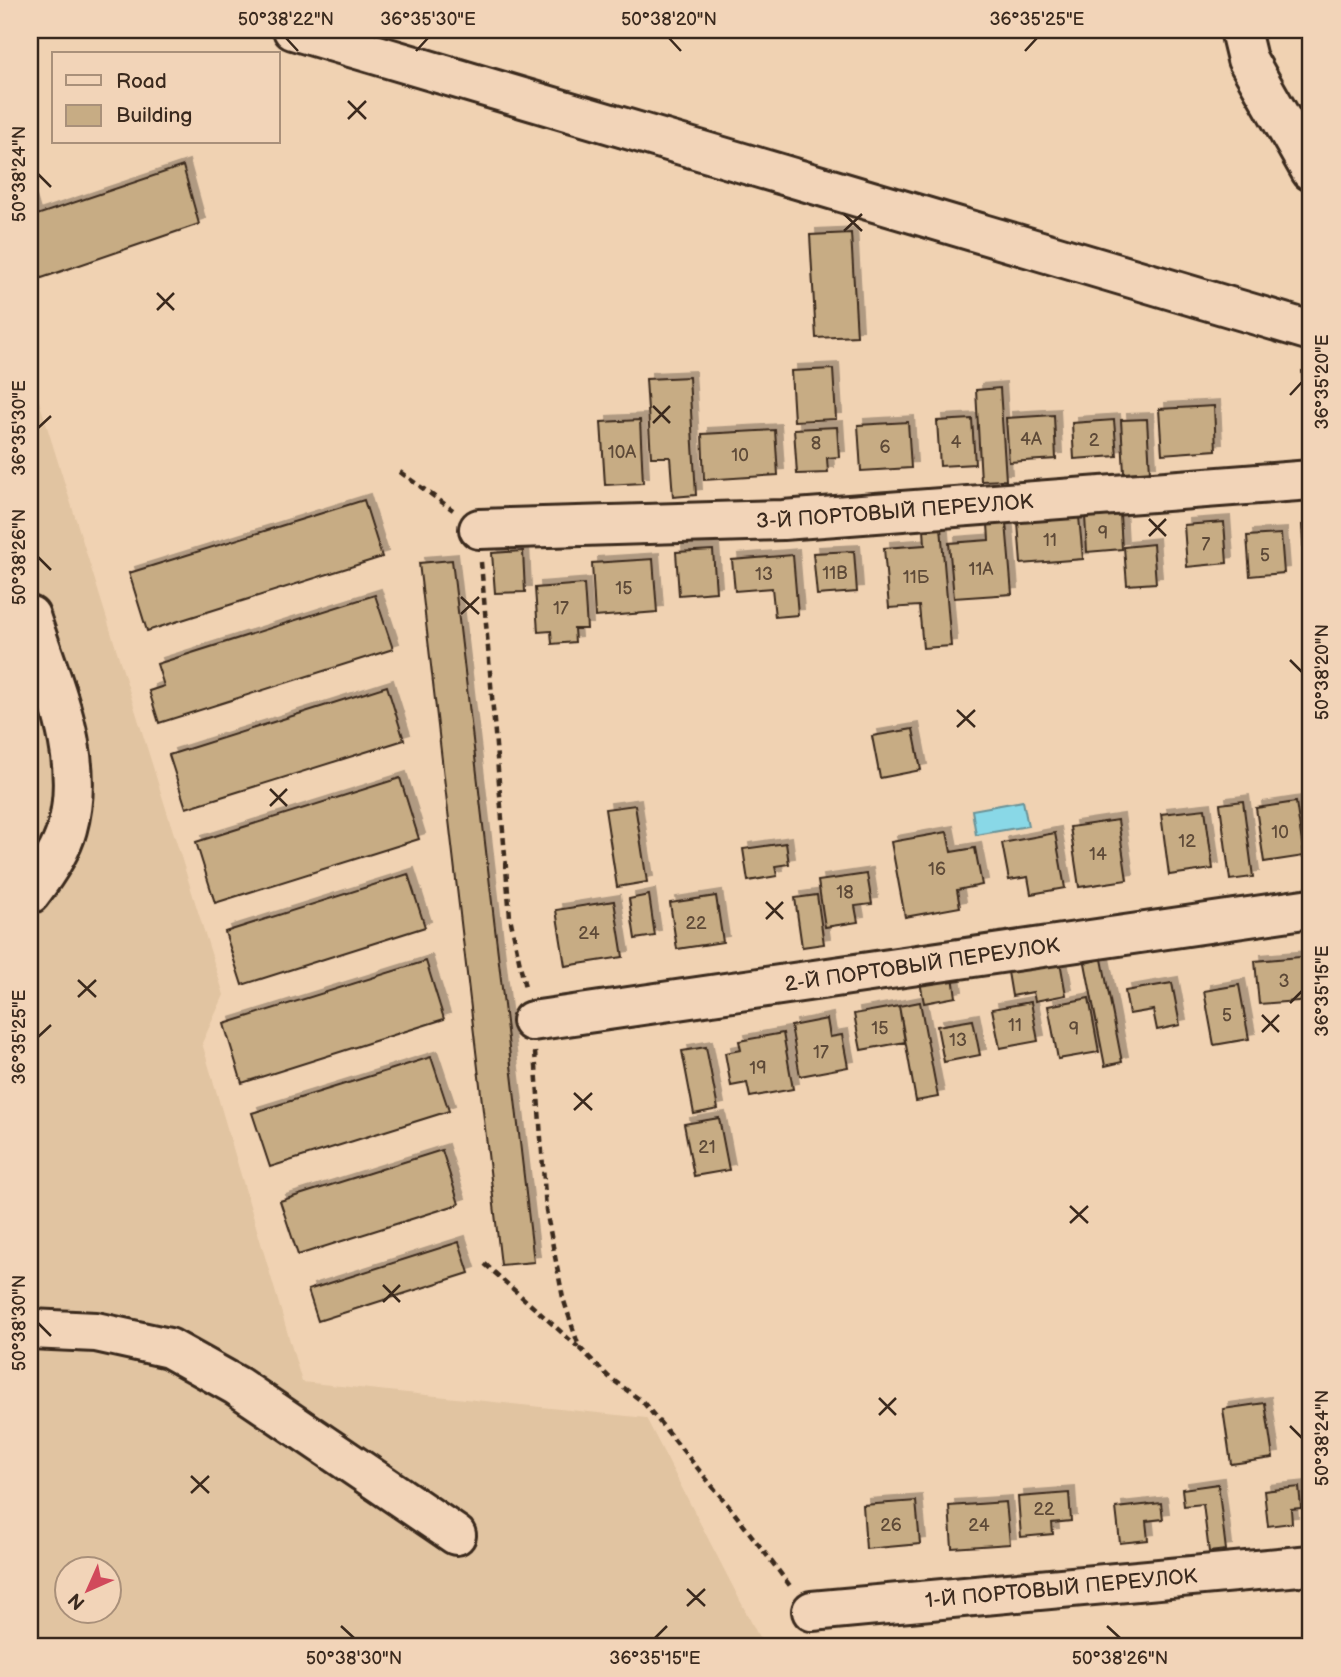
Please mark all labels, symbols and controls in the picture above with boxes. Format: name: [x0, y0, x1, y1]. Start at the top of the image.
text: 50°38'22"N: [238, 9, 334, 30]
text: 36°35'30"E: [380, 9, 476, 30]
text: 50°38'20"N: [621, 9, 717, 30]
text: 36°35'25"E: [990, 9, 1085, 30]
legend: [52, 52, 280, 144]
text: Road: [116, 69, 167, 94]
text: Building: [116, 103, 192, 128]
text: 50°38'24"N: [9, 126, 30, 222]
text: 36°35'20"E: [1312, 334, 1333, 430]
text: 36°35'30"E: [9, 380, 30, 476]
house number: 4А: [1020, 429, 1042, 450]
house number: 2: [1089, 430, 1100, 451]
house number: 4: [951, 432, 962, 453]
house number: 8: [811, 433, 821, 454]
house number: 6: [880, 437, 891, 458]
house number: 10А: [608, 442, 636, 463]
house number: 10: [731, 445, 749, 466]
street label: 3-Й ПОРТОВЫЙ ПЕРЕУЛОК: [756, 489, 1034, 533]
text: 50°38'26"N: [9, 509, 30, 605]
house number: 9: [1098, 523, 1108, 544]
house number: 11: [1043, 530, 1057, 551]
house number: 7: [1202, 534, 1211, 555]
house number: 5: [1260, 545, 1270, 566]
house number: 11А: [969, 559, 994, 580]
house number: 11В: [822, 563, 848, 584]
house number: 13: [755, 564, 773, 585]
house number: 11Б: [903, 567, 930, 588]
house number: 15: [615, 578, 633, 599]
house number: 17: [553, 598, 569, 619]
text: 50°38'20"N: [1312, 624, 1333, 720]
house number: 10: [1271, 822, 1289, 843]
house number: 12: [1178, 831, 1196, 852]
house number: 14: [1089, 844, 1107, 865]
house number: 16: [928, 859, 946, 880]
house number: 18: [836, 882, 854, 903]
house number: 22: [685, 913, 707, 934]
house number: 24: [578, 923, 600, 944]
street label: 2-Й ПОРТОВЫЙ ПЕРЕУЛОК: [783, 932, 1061, 997]
text: 36°35'15"E: [1312, 945, 1333, 1037]
house number: 3: [1278, 971, 1290, 992]
text: 36°35'25"E: [9, 989, 30, 1084]
house number: 5: [1222, 1005, 1232, 1026]
house number: 11: [1008, 1015, 1022, 1036]
house number: 15: [871, 1018, 889, 1039]
house number: 9: [1069, 1019, 1079, 1040]
house number: 13: [949, 1030, 967, 1051]
house number: 17: [813, 1042, 829, 1063]
house number: 19: [749, 1058, 767, 1079]
house number: 21: [698, 1137, 716, 1158]
text: 50°38'30"N: [9, 1275, 30, 1371]
text: 50°38'24"N: [1312, 1390, 1333, 1486]
house number: 22: [1033, 1499, 1055, 1520]
house number: 26: [880, 1515, 902, 1536]
house number: 24: [968, 1515, 990, 1536]
north arrow: [52, 1554, 122, 1624]
street label: 1-Й ПОРТОВЫЙ ПЕРЕУЛОК: [924, 1563, 1198, 1613]
text: N: [64, 1588, 90, 1614]
text: 50°38'30"N: [306, 1648, 402, 1669]
text: 36°35'15"E: [609, 1648, 701, 1669]
text: 50°38'26"N: [1072, 1648, 1168, 1669]

